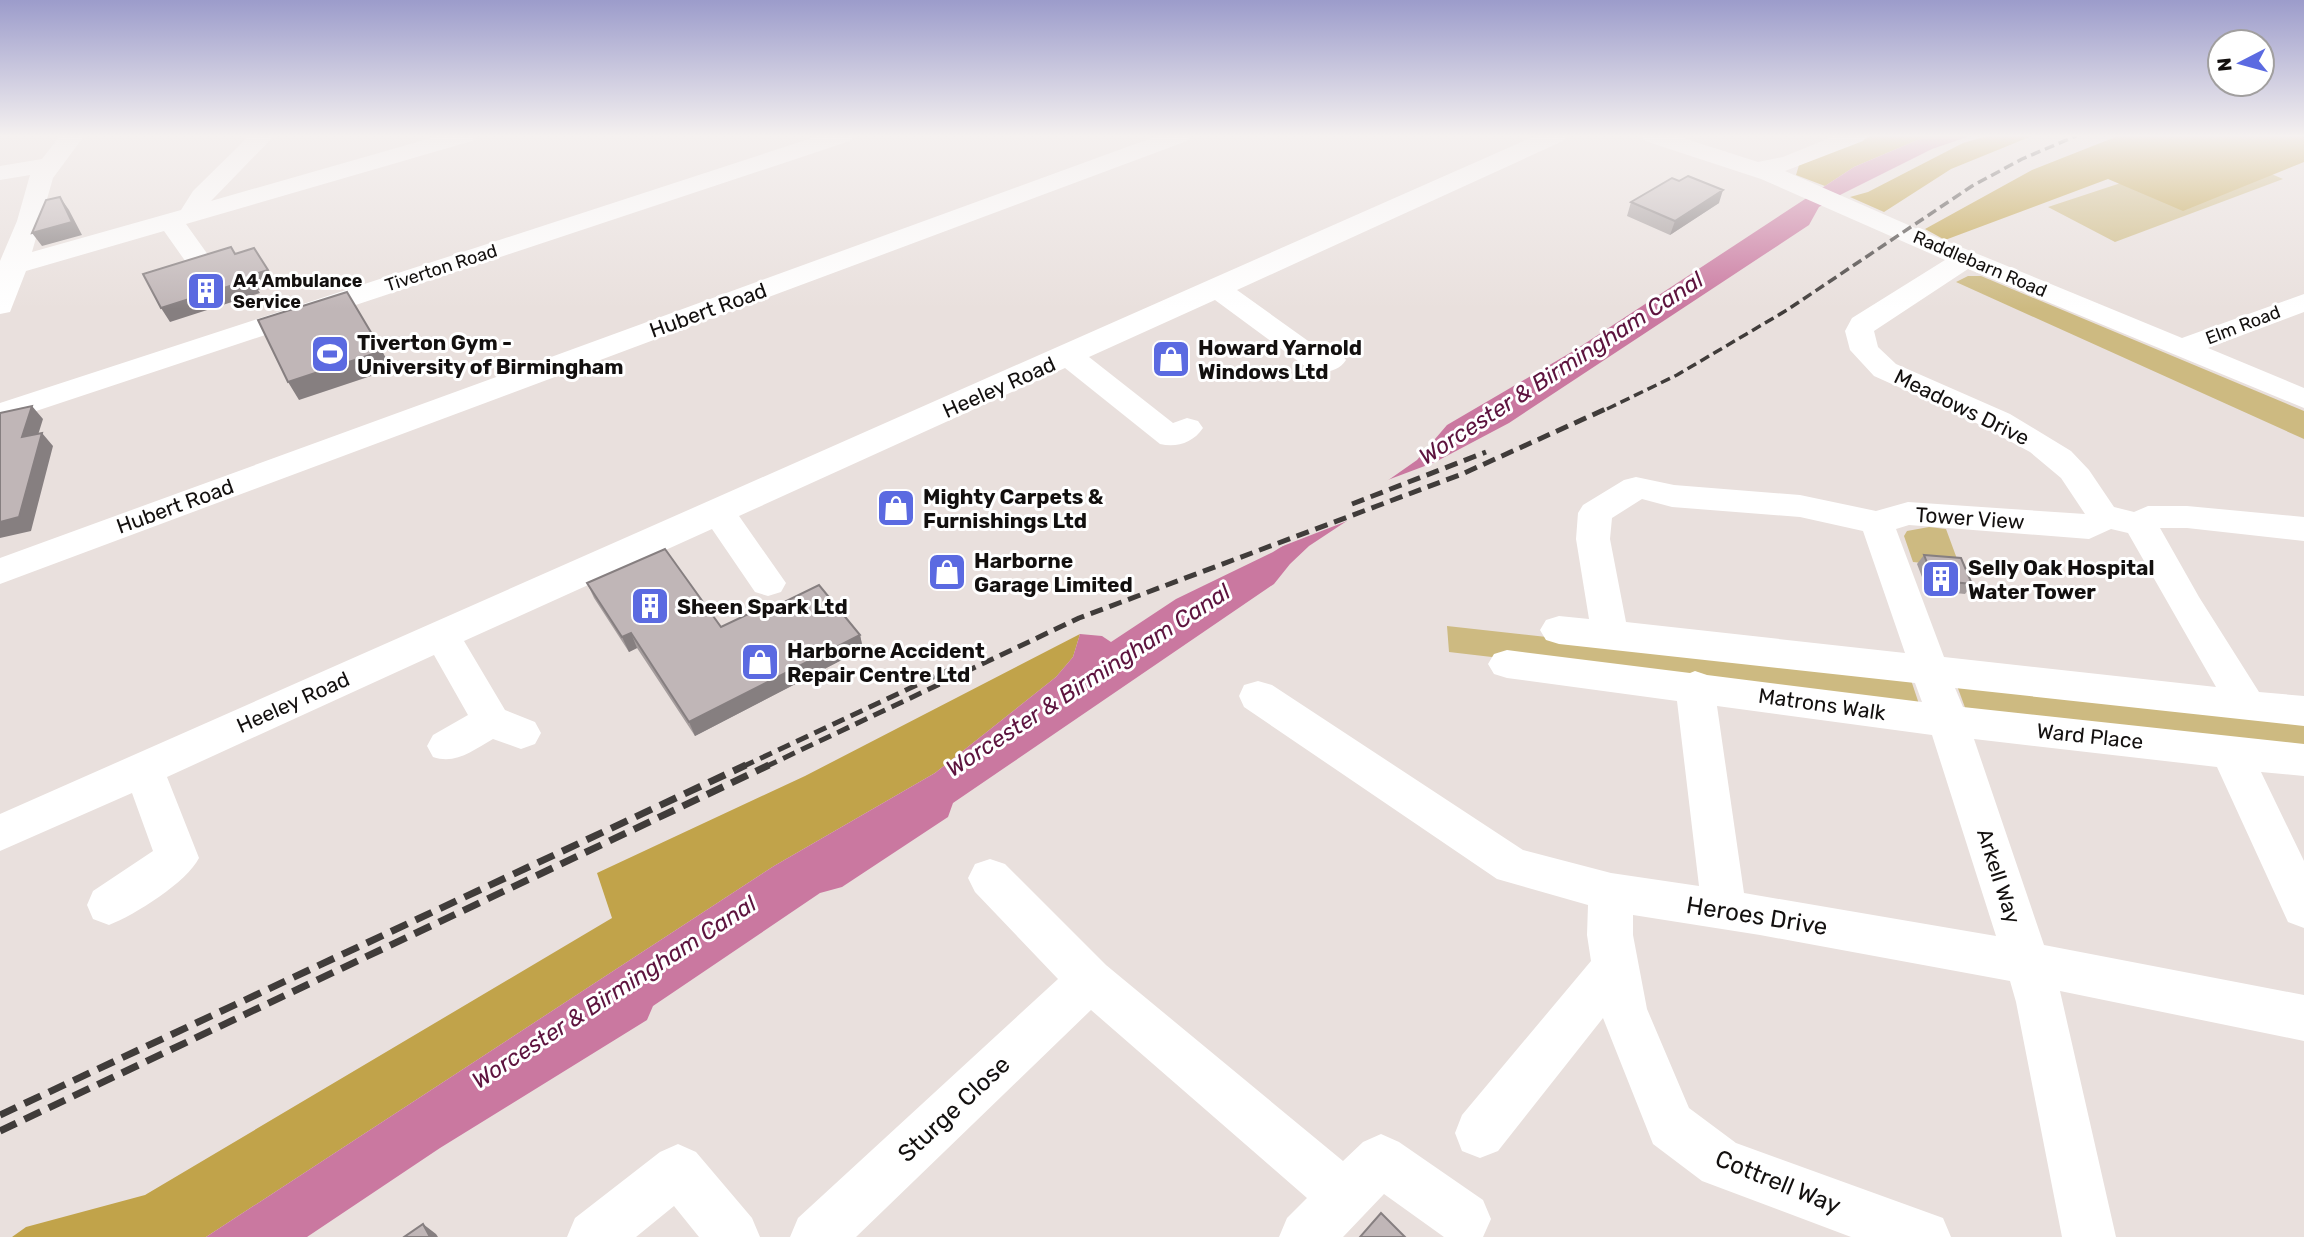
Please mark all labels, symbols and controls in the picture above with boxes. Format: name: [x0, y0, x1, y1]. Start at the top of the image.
north arrow: [2206, 28, 2276, 98]
text: N: [2212, 57, 2237, 73]
street label: Raddlebarn Road: [1910, 226, 2050, 302]
street label: Tiverton Road: [382, 240, 500, 296]
water label: Worcester & Birmingham Canal: [1414, 265, 1709, 471]
building icon: A4 Ambulance Service: [185, 270, 227, 312]
place label: A4 Ambulance Service: [233, 270, 363, 313]
street label: Hubert Road: [646, 277, 770, 343]
street label: Elm Road: [2202, 301, 2284, 349]
place label: Tiverton Gym - University of Birmingham: [357, 330, 623, 379]
sports icon: Tiverton Gym - University of Birmingham: [309, 333, 351, 375]
place label: Howard Yarnold Windows Ltd: [1198, 335, 1362, 384]
shop icon: Howard Yarnold Windows Ltd: [1150, 338, 1192, 380]
street label: Heeley Road: [939, 351, 1059, 423]
street label: Meadows Drive: [1890, 363, 2034, 451]
street label: Hubert Road: [113, 473, 237, 539]
place label: Mighty Carpets & Furnishings Ltd: [923, 484, 1104, 533]
shop icon: Mighty Carpets & Furnishings Ltd: [875, 487, 917, 529]
street label: Tower View: [1915, 502, 2026, 534]
place label: Harborne Garage Limited: [974, 548, 1133, 597]
shop icon: Harborne Garage Limited: [926, 551, 968, 593]
place label: Selly Oak Hospital Water Tower: [1968, 555, 2154, 604]
building icon: Selly Oak Hospital Water Tower: [1920, 558, 1962, 600]
water label: Worcester & Birmingham Canal: [941, 577, 1236, 783]
building icon: Sheen Spark Ltd: [629, 585, 671, 627]
place label: Sheen Spark Ltd: [677, 594, 848, 619]
place label: Harborne Accident Repair Centre Ltd: [787, 638, 985, 687]
shop icon: Harborne Accident Repair Centre Ltd: [739, 641, 781, 683]
street label: Heeley Road: [233, 666, 353, 738]
street label: Matrons Walk: [1757, 683, 1887, 725]
street label: Ward Place: [2036, 718, 2144, 754]
street label: Arkell Way: [1972, 825, 2026, 927]
water label: Worcester & Birmingham Canal: [467, 889, 762, 1095]
street label: Heroes Drive: [1684, 891, 1830, 941]
street label: Sturge Close: [892, 1050, 1016, 1168]
street label: Cottrell Way: [1711, 1144, 1845, 1220]

